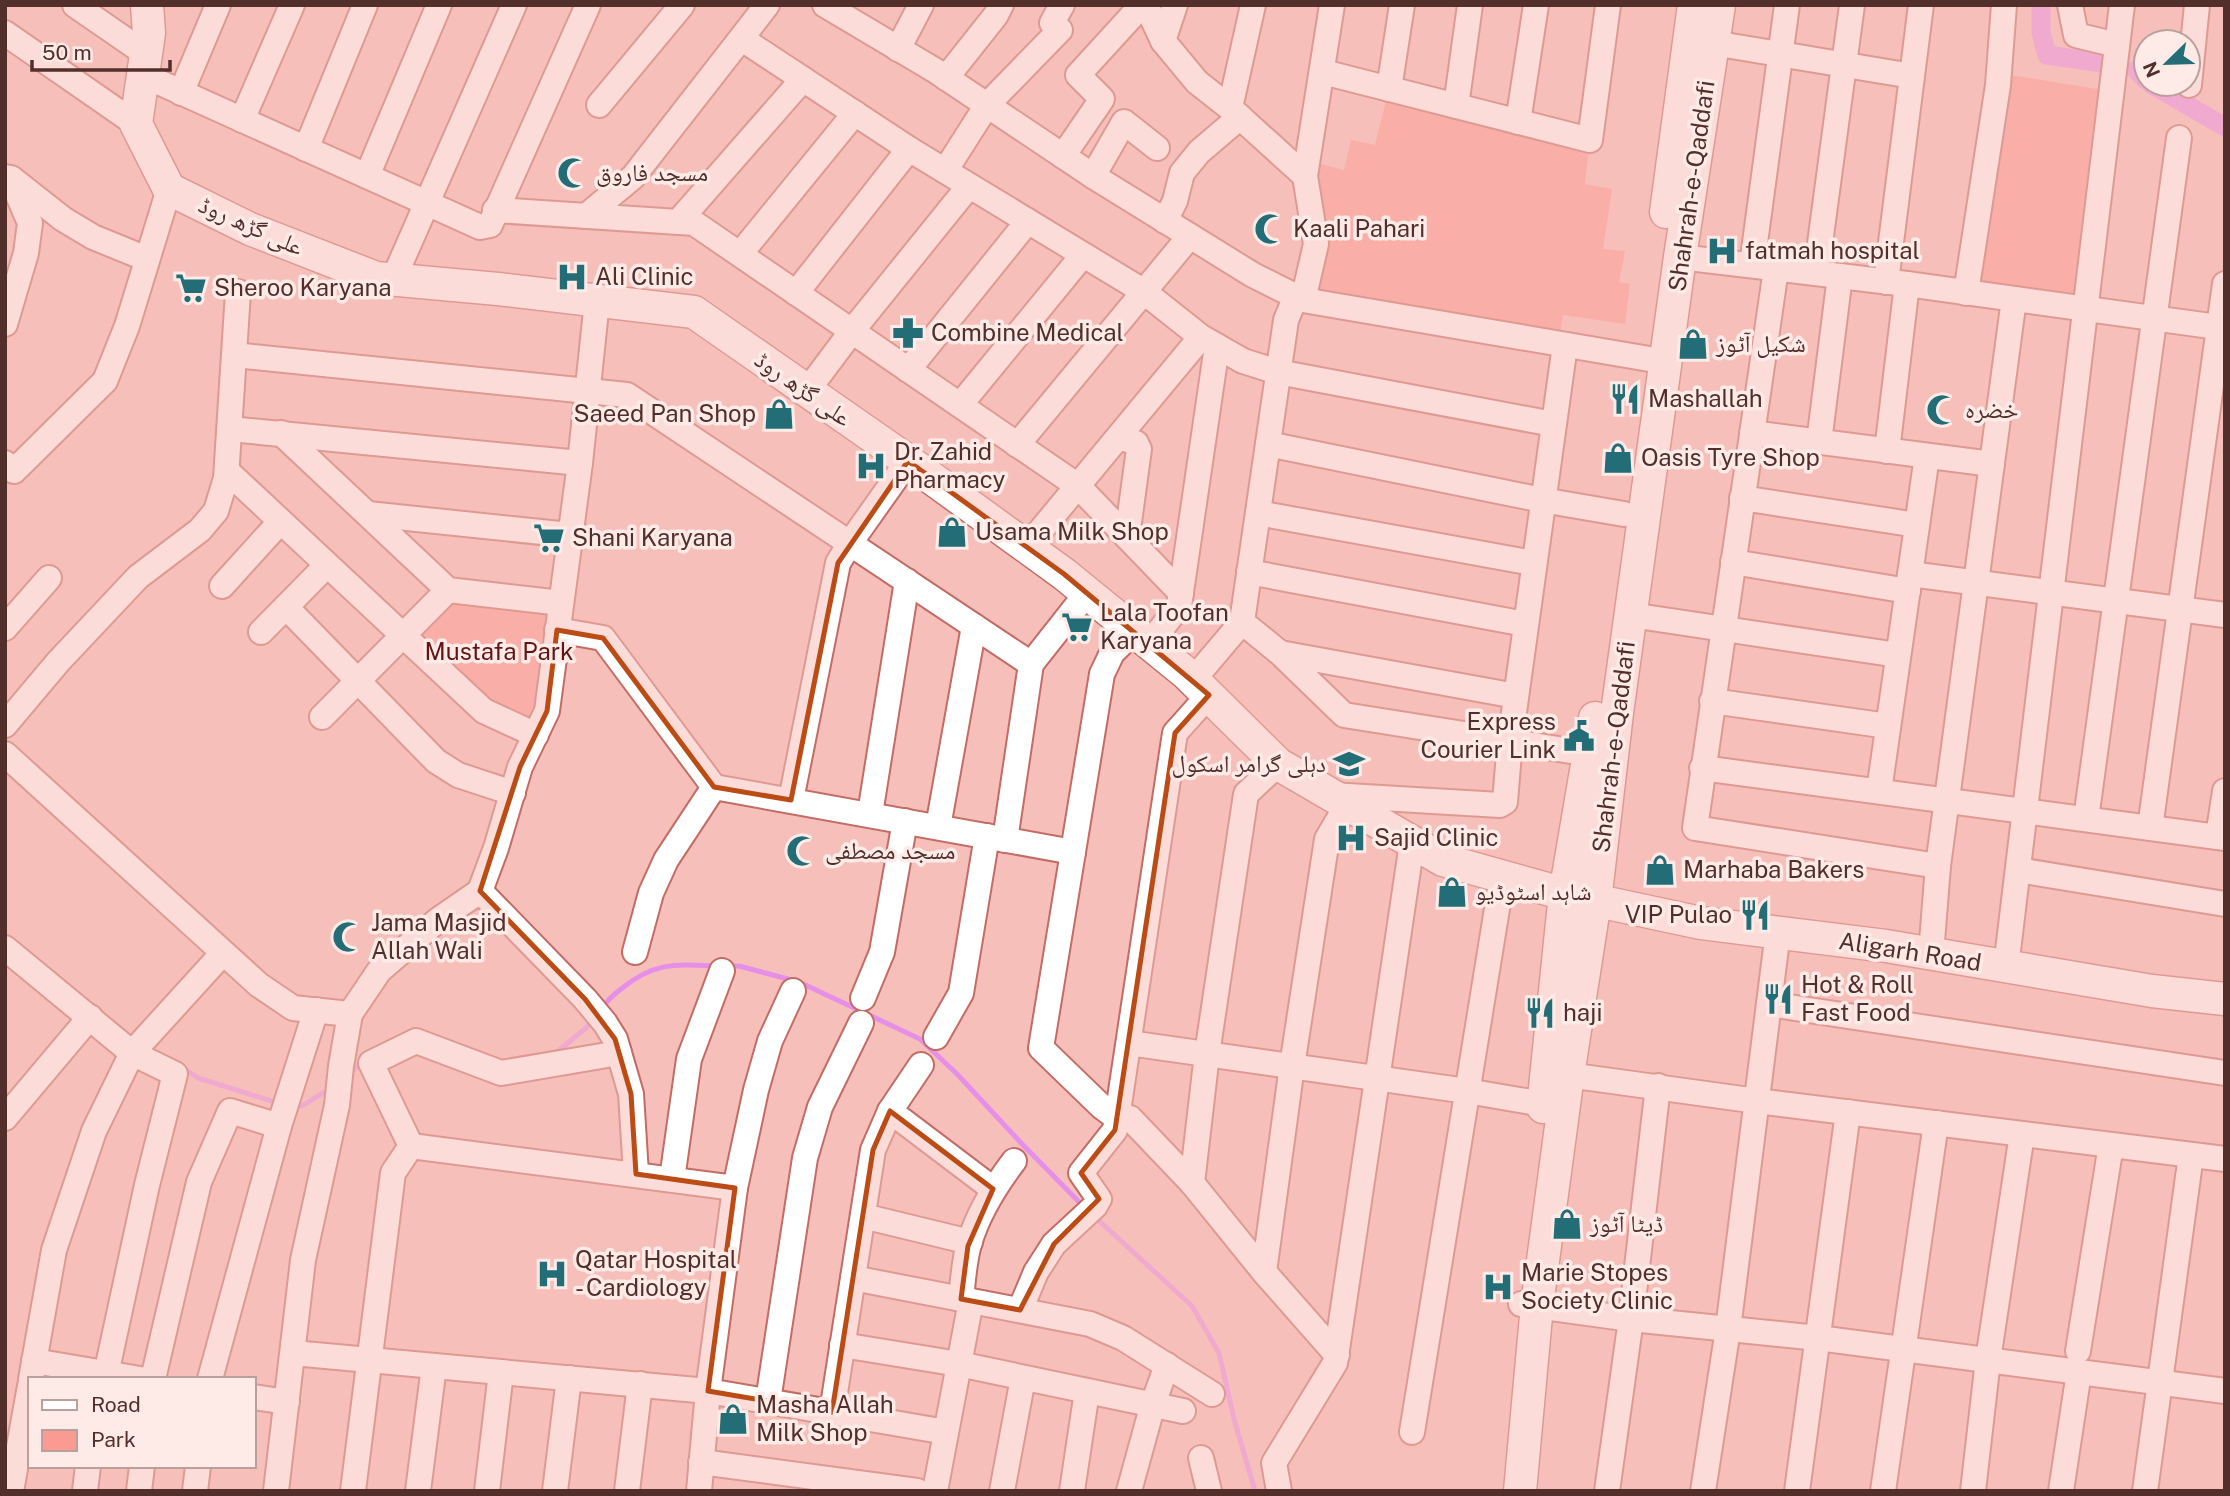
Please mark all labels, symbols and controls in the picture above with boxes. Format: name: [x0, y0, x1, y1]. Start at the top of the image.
scale bar: [32, 28, 170, 72]
north arrow: [2132, 28, 2202, 98]
text: 50 m: [42, 40, 92, 65]
text: N: [2138, 59, 2164, 81]
street label: Shahrah-e-Qaddafi: [1662, 78, 1720, 293]
mosque icon: مسجد فاروق: [556, 156, 590, 190]
place label: مسجد فاروق: [596, 158, 708, 187]
street label: علی گڑھ روڈ: [194, 190, 308, 261]
mosque icon: Kaali Pahari: [1253, 212, 1287, 246]
place label: Kaali Pahari: [1293, 214, 1425, 242]
hospital icon: fatmah hospital: [1705, 234, 1739, 268]
place label: fatmah hospital: [1745, 236, 1920, 264]
hospital icon: Ali Clinic: [555, 260, 589, 294]
place label: Ali Clinic: [595, 262, 694, 290]
supermarket icon: Sheroo Karyana: [174, 271, 208, 305]
place label: Sheroo Karyana: [214, 273, 392, 301]
pharmacy icon: Combine Medical: [891, 316, 925, 350]
place label: Combine Medical: [931, 318, 1124, 346]
shop icon: شکیل آٹوز: [1676, 327, 1710, 361]
place label: شکیل آٹوز: [1715, 329, 1806, 358]
street label: علی گڑھ روڈ: [749, 345, 857, 432]
restaurant icon: Mashallah: [1608, 382, 1642, 416]
place label: Mashallah: [1648, 384, 1763, 412]
mosque icon: خضرہ: [1925, 393, 1959, 427]
place label: خضرہ: [1965, 395, 2018, 423]
shop icon: Saeed Pan Shop: [762, 397, 796, 431]
place label: Saeed Pan Shop: [574, 399, 756, 427]
place label: Dr. Zahid Pharmacy: [894, 437, 1006, 493]
shop icon: Oasis Tyre Shop: [1601, 441, 1635, 475]
place label: Oasis Tyre Shop: [1641, 443, 1820, 471]
hospital icon: Dr. Zahid Pharmacy: [854, 449, 888, 483]
shop icon: Usama Milk Shop: [935, 515, 969, 549]
place label: Usama Milk Shop: [975, 517, 1169, 545]
supermarket icon: Shani Karyana: [532, 521, 566, 555]
place label: Shani Karyana: [572, 523, 733, 551]
place label: Lala Toofan Karyana: [1100, 598, 1229, 654]
supermarket icon: Lala Toofan Karyana: [1060, 610, 1094, 644]
park label: Mustafa Park: [424, 637, 574, 665]
street label: Shahrah-e-Qaddafi: [1586, 639, 1640, 854]
place label: Express Courier Link: [1420, 707, 1556, 763]
public building icon: Express Courier Link: [1562, 719, 1596, 753]
school or university icon: دہلی گرامر اسکول: [1332, 747, 1366, 781]
place label: دہلی گرامر اسکول: [1171, 749, 1326, 778]
hospital icon: Sajid Clinic: [1334, 821, 1368, 855]
place label: Sajid Clinic: [1374, 823, 1498, 851]
mosque icon: مسجد مصطفی: [785, 834, 819, 868]
place label: مسجد مصطفی: [825, 836, 956, 865]
shop icon: Marhaba Bakers: [1643, 853, 1677, 887]
place label: Marhaba Bakers: [1683, 855, 1864, 883]
shop icon: شاہد اسٹوڈیو: [1435, 875, 1469, 909]
place label: شاہد اسٹوڈیو: [1475, 877, 1591, 905]
restaurant icon: VIP Pulao: [1738, 898, 1772, 932]
place label: VIP Pulao: [1625, 900, 1732, 928]
place label: Jama Masjid Allah Wali: [371, 908, 507, 964]
mosque icon: Jama Masjid Allah Wali: [331, 920, 365, 954]
street label: Aligarh Road: [1837, 926, 1983, 976]
place label: Hot & Roll Fast Food: [1801, 970, 1914, 1026]
restaurant icon: Hot & Roll Fast Food: [1761, 982, 1795, 1016]
restaurant icon: haji: [1523, 996, 1557, 1030]
place label: haji: [1563, 998, 1602, 1026]
shop icon: ڈیٹا آٹوز: [1550, 1207, 1584, 1241]
place label: ڈیٹا آٹوز: [1589, 1209, 1663, 1237]
place label: Qatar Hospital - Cardiology: [575, 1245, 737, 1301]
hospital icon: Qatar Hospital - Cardiology: [535, 1257, 569, 1291]
place label: Marie Stopes Society Clinic: [1521, 1258, 1673, 1314]
hospital icon: Marie Stopes Society Clinic: [1481, 1270, 1515, 1304]
legend: [28, 1377, 256, 1468]
place label: Masha Allah Milk Shop: [756, 1390, 894, 1446]
text: Road: [91, 1392, 141, 1417]
shop icon: Masha Allah Milk Shop: [716, 1402, 750, 1436]
text: Park: [91, 1427, 136, 1452]

